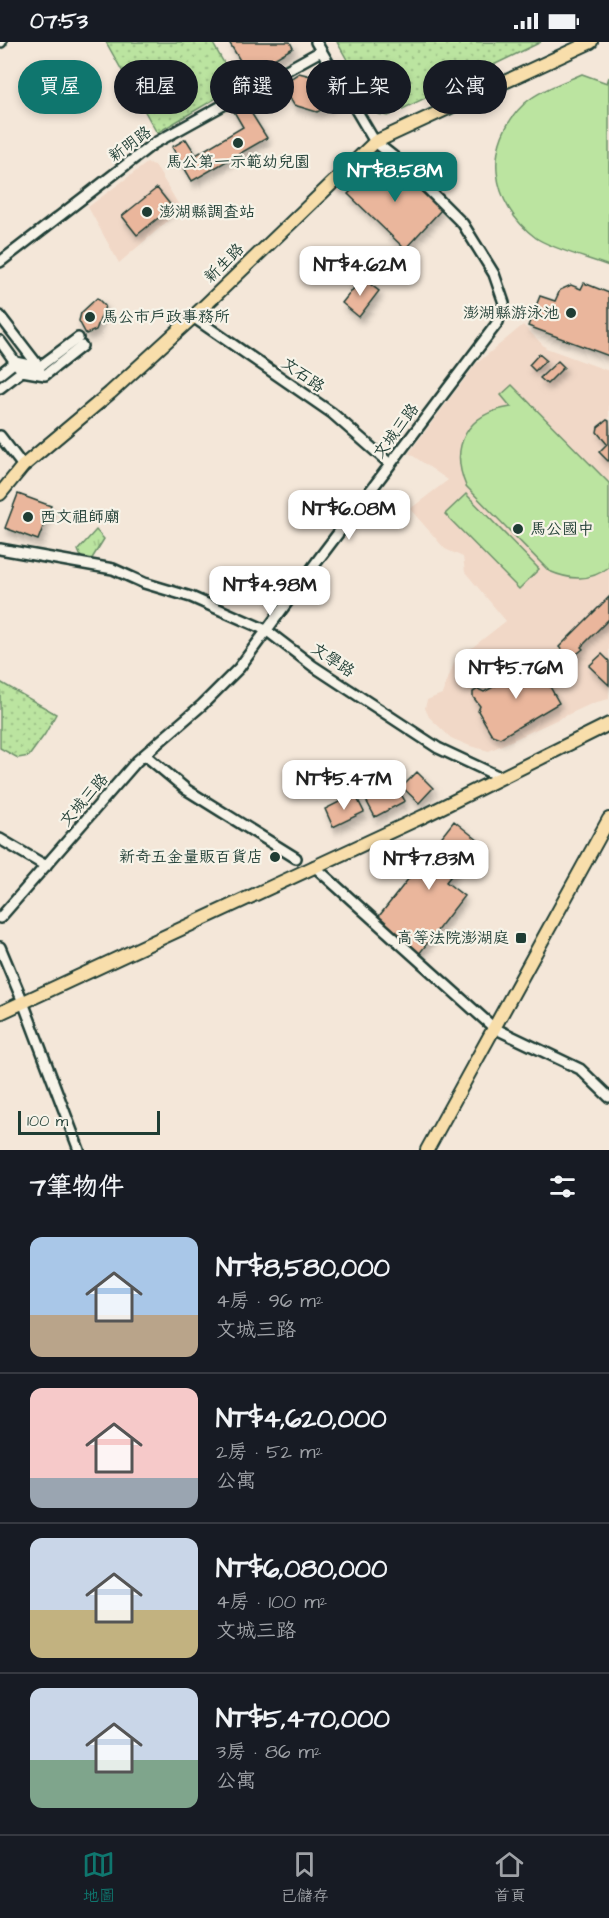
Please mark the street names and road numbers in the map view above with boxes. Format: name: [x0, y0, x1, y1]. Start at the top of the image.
street label: 新明路: [104, 121, 156, 167]
street label: 新生路: [199, 238, 249, 288]
street label: 文石路: [277, 352, 329, 398]
street label: 文城三路: [368, 399, 424, 463]
street label: 文學路: [307, 637, 359, 683]
street label: 文城三路: [55, 769, 113, 831]

